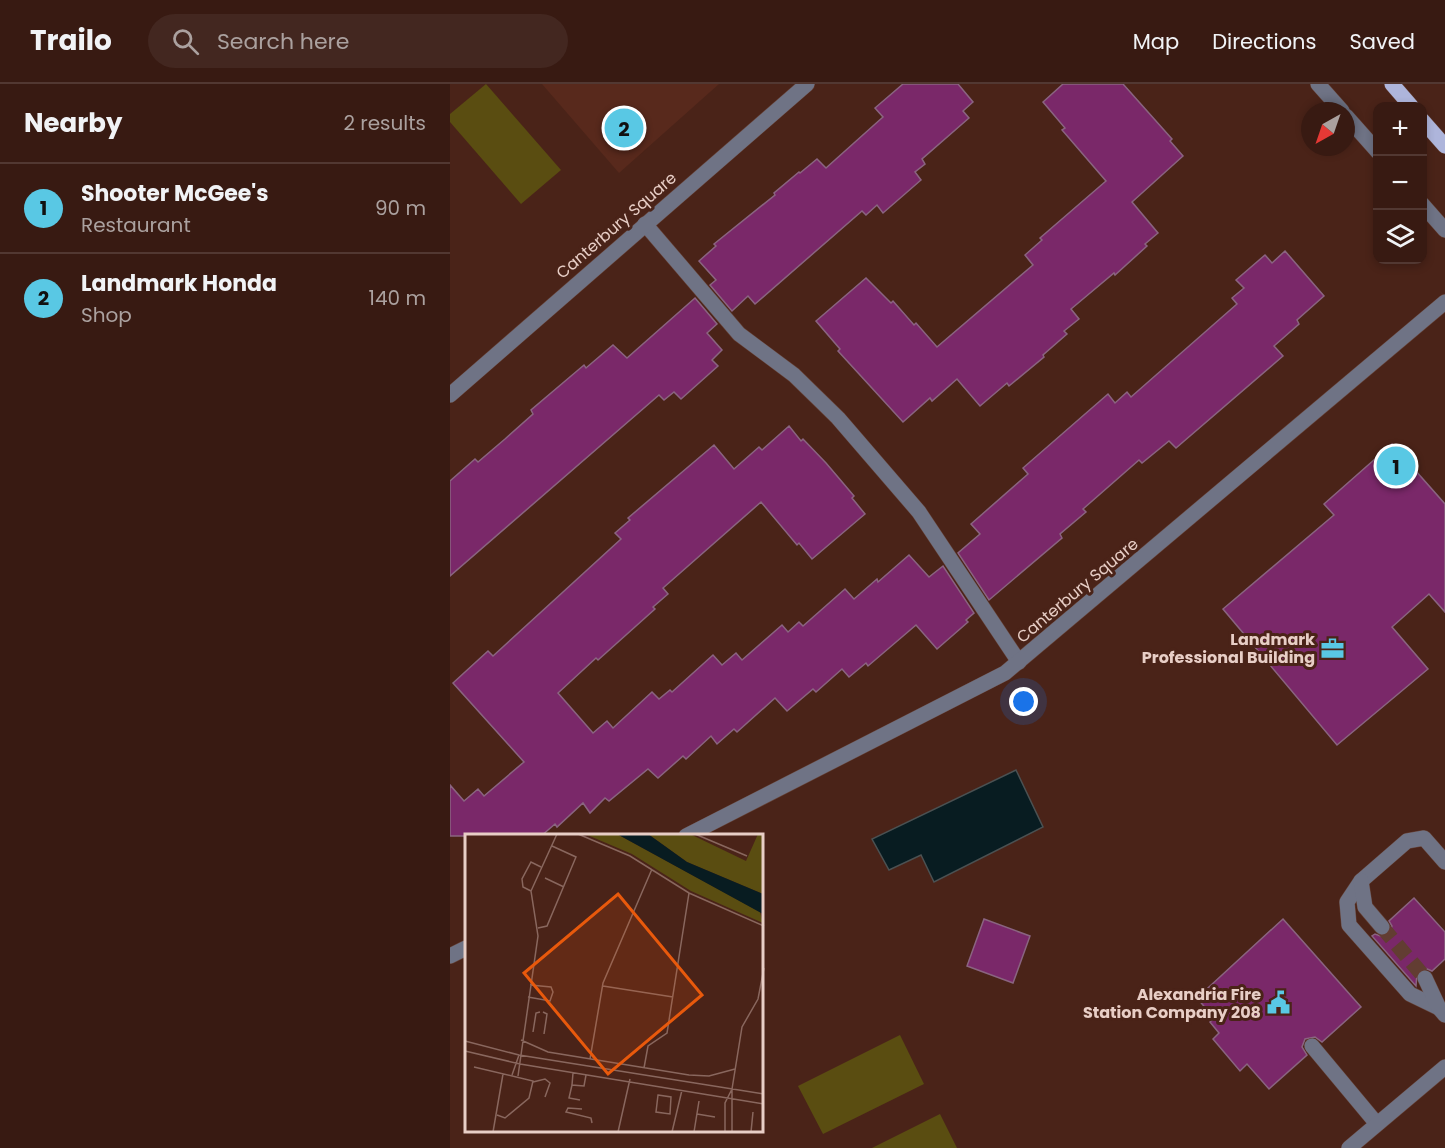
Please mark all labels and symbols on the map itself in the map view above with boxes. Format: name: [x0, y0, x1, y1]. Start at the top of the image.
north arrow: [1301, 102, 1355, 156]
pin: 2: [604, 106, 644, 150]
street label: Canterbury Square: [551, 167, 682, 284]
pin: 1: [1376, 444, 1416, 488]
street label: Canterbury Square: [1011, 532, 1143, 648]
place label: Landmark Professional Building: [1142, 628, 1315, 669]
office icon: Landmark Professional Building: [1320, 635, 1346, 661]
your location: [1009, 687, 1038, 716]
inset map: [465, 834, 764, 1133]
place label: Alexandria Fire Station Company 208: [1083, 983, 1261, 1024]
public building icon: Alexandria Fire Station Company 208: [1266, 990, 1292, 1016]

